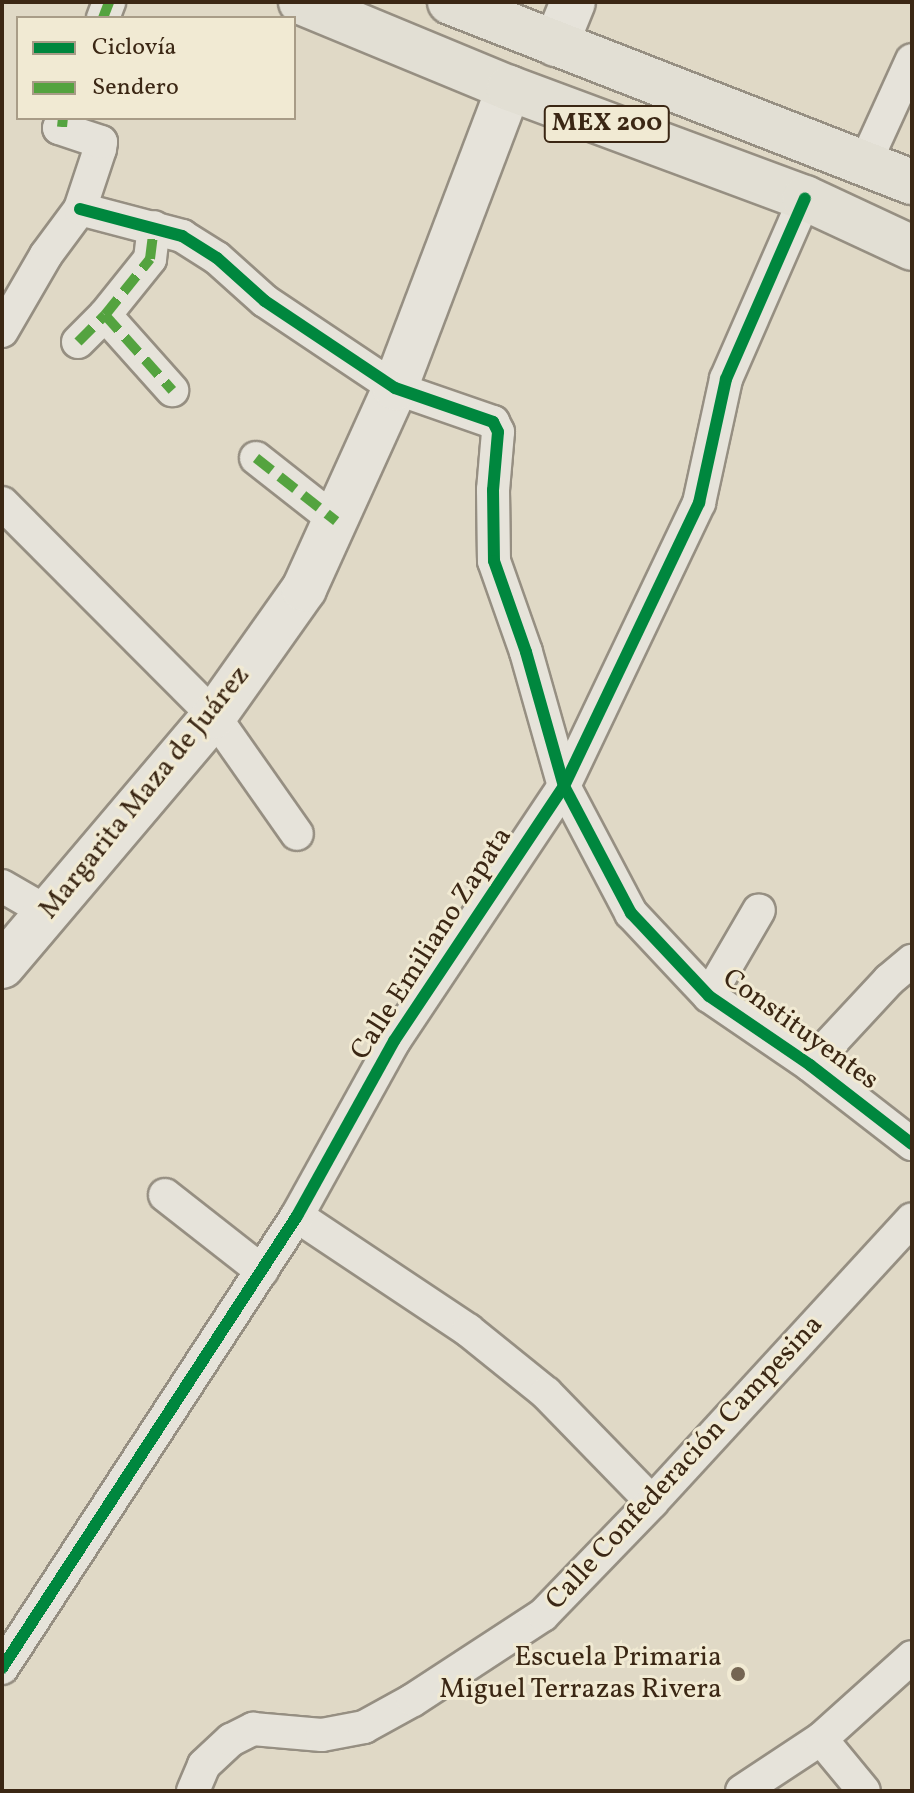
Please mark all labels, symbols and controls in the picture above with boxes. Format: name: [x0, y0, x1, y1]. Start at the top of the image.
legend: [16, 16, 296, 120]
text: Ciclovía: [92, 31, 177, 65]
text: Sendero: [92, 71, 179, 105]
road number: MEX 200: [543, 102, 671, 146]
street label: Margarita Maza de Juárez: [33, 660, 257, 926]
street label: Calle Emiliano Zapata: [344, 821, 520, 1067]
street label: Constituyentes: [715, 962, 885, 1098]
street label: Calle Confederación Campesina: [539, 1309, 831, 1617]
place label: Escuela Primaria Miguel Terrazas Rivera: [438, 1641, 722, 1707]
marker: Escuela Primaria Miguel Terrazas Rivera: [729, 1665, 747, 1683]

